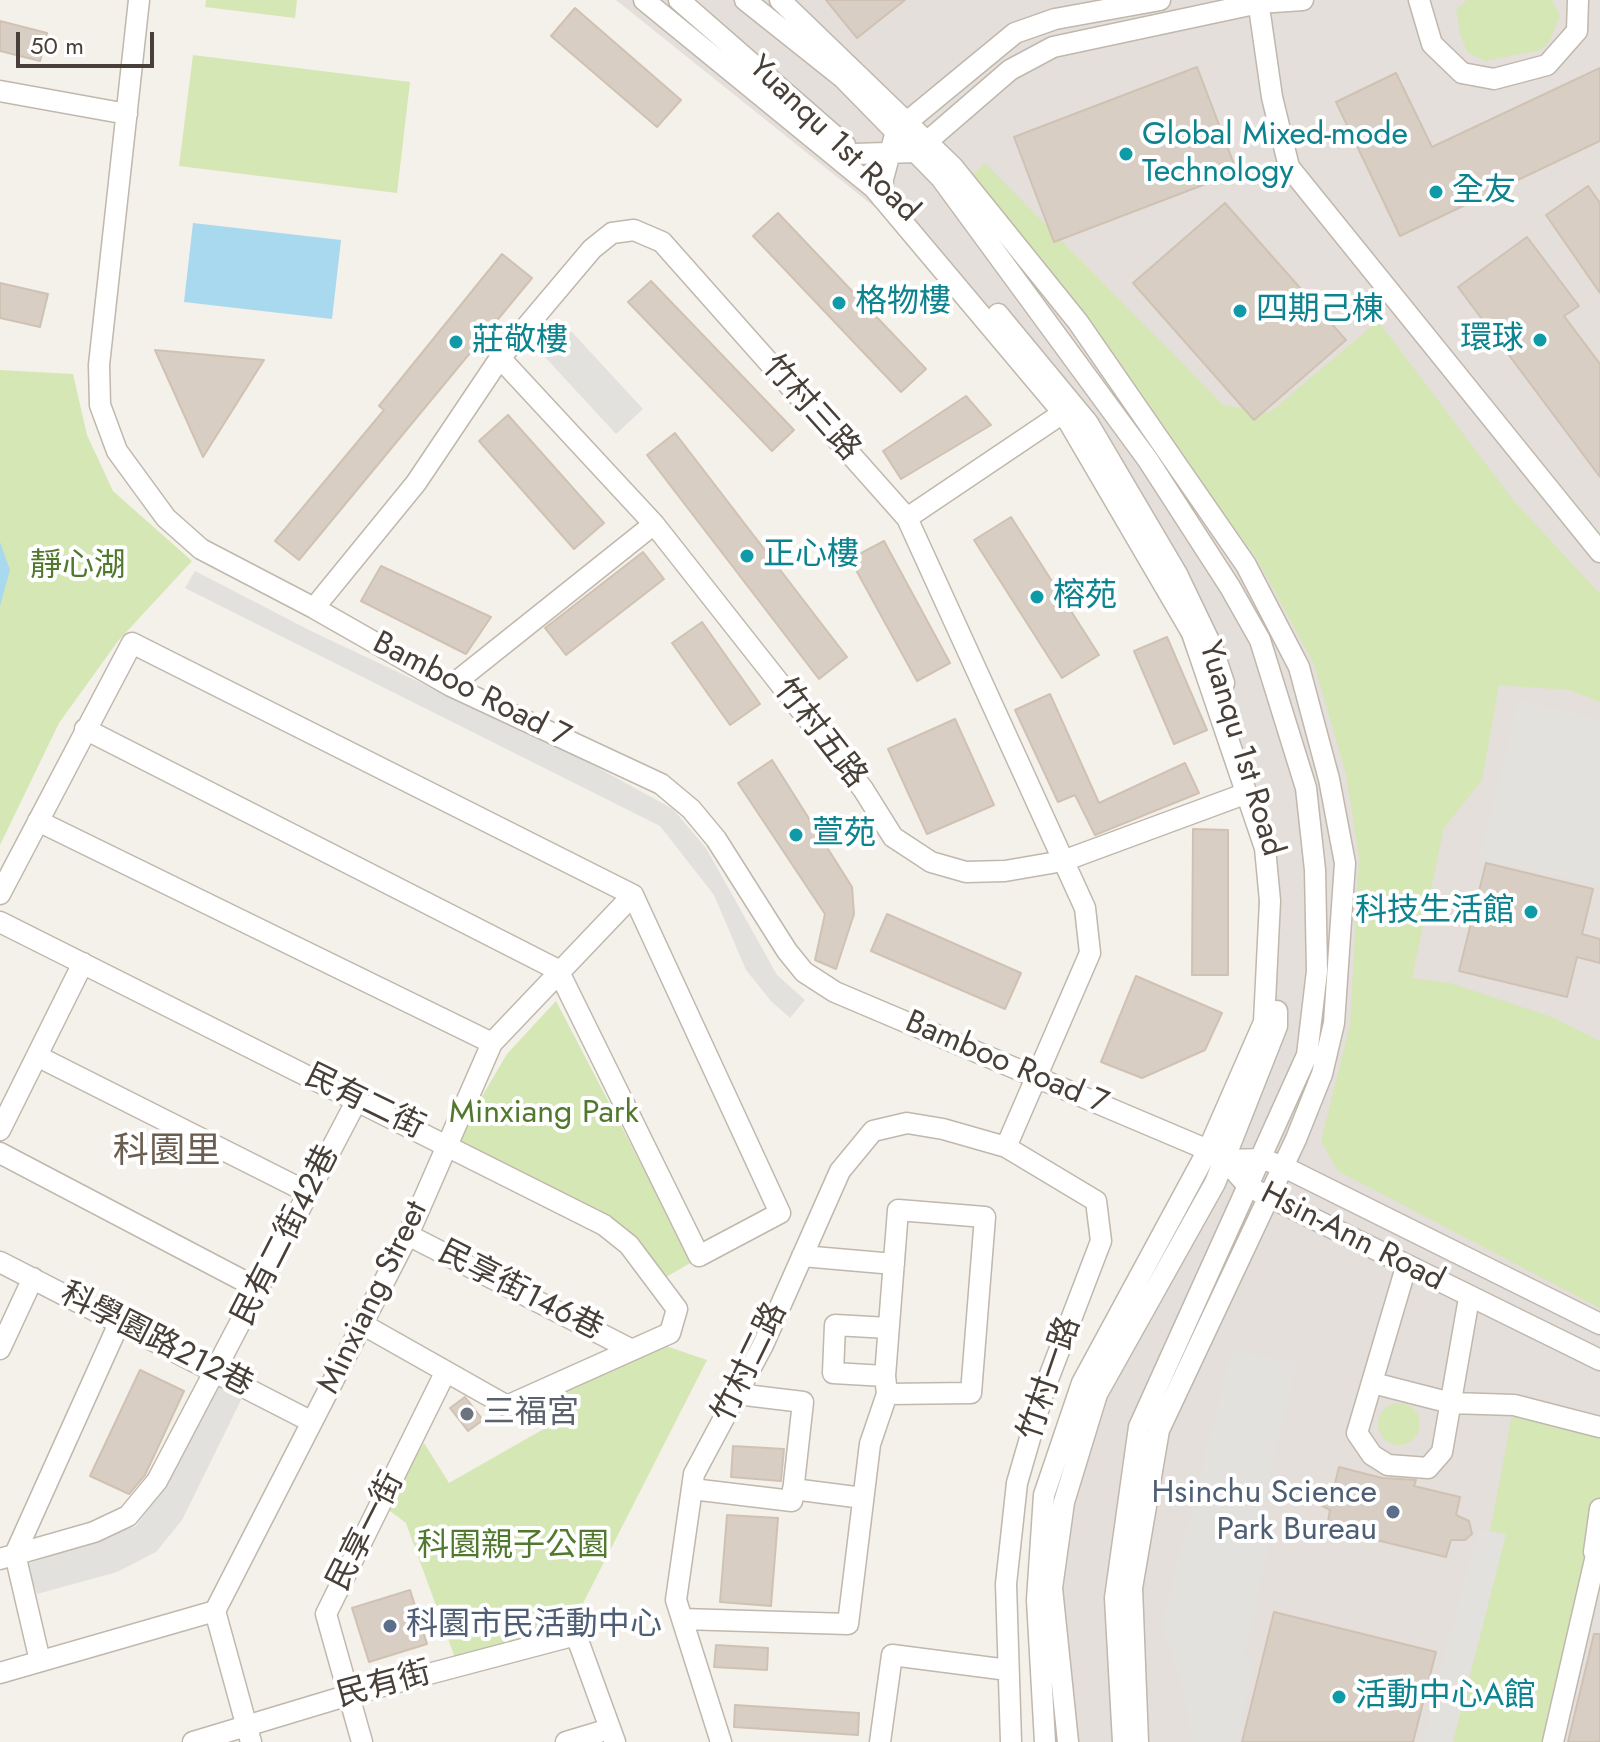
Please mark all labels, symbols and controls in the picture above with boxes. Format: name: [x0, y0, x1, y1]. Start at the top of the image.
scale bar: [20, 16, 158, 66]
text: 50 m: [30, 28, 84, 63]
street label: Yuanqu 1st Road: [740, 49, 926, 231]
place label: Global Mixed-mode Technology: [1142, 117, 1408, 192]
marker: Global Mixed-mode Technology: [1117, 145, 1135, 163]
place label: 全友: [1452, 173, 1516, 211]
marker: 全友: [1427, 183, 1445, 201]
place label: 格物樓: [855, 284, 951, 322]
place label: 四期己棟: [1256, 292, 1384, 330]
marker: 格物樓: [830, 294, 848, 312]
marker: 四期己棟: [1231, 302, 1249, 320]
place label: 環球: [1460, 321, 1524, 359]
place label: 莊敬樓: [472, 323, 568, 361]
marker: 環球: [1531, 331, 1549, 349]
marker: 莊敬樓: [447, 333, 465, 351]
street label: 竹村三路: [753, 349, 867, 469]
place label: 正心樓: [763, 537, 859, 575]
marker: 正心樓: [738, 547, 756, 565]
park label: 靜心湖: [30, 548, 126, 586]
place label: 榕苑: [1053, 578, 1117, 616]
marker: 榕苑: [1028, 588, 1046, 606]
street label: Bamboo Road 7: [366, 625, 576, 757]
street label: Yuanqu 1st Road: [1189, 637, 1291, 861]
street label: 竹村五路: [764, 672, 874, 796]
place label: 萱苑: [812, 816, 876, 854]
marker: 萱苑: [787, 826, 805, 844]
place label: 科技生活館: [1355, 893, 1515, 931]
marker: 科技生活館: [1522, 903, 1540, 921]
street label: Bamboo Road 7: [899, 1004, 1113, 1124]
street label: 民有二街: [298, 1058, 430, 1148]
park label: Minxiang Park: [449, 1095, 639, 1133]
district label: 科園里: [113, 1131, 221, 1175]
street label: 民有二街42巷: [225, 1140, 349, 1332]
street label: Hsin-Ann Road: [1254, 1175, 1450, 1301]
street label: Minxiang Street: [311, 1196, 437, 1400]
street label: 民享街146巷: [431, 1234, 609, 1350]
street label: 科學園路212巷: [53, 1276, 259, 1406]
street label: 竹村二路: [706, 1297, 796, 1429]
street label: 竹村一路: [1012, 1312, 1090, 1446]
place label: 三福宮: [483, 1395, 579, 1433]
marker: 三福宮: [458, 1405, 476, 1423]
street label: 民享一街: [321, 1466, 413, 1598]
place label: Hsinchu Science Park Bureau: [1151, 1475, 1377, 1550]
marker: Hsinchu Science Park Bureau: [1384, 1503, 1402, 1521]
park label: 科園親子公園: [417, 1528, 609, 1566]
place label: 科園市民活動中心: [406, 1607, 662, 1645]
marker: 科園市民活動中心: [381, 1617, 399, 1635]
street label: 民有街: [333, 1655, 435, 1717]
place label: 活動中心A館: [1355, 1678, 1536, 1716]
marker: 活動中心A館: [1330, 1688, 1348, 1706]

